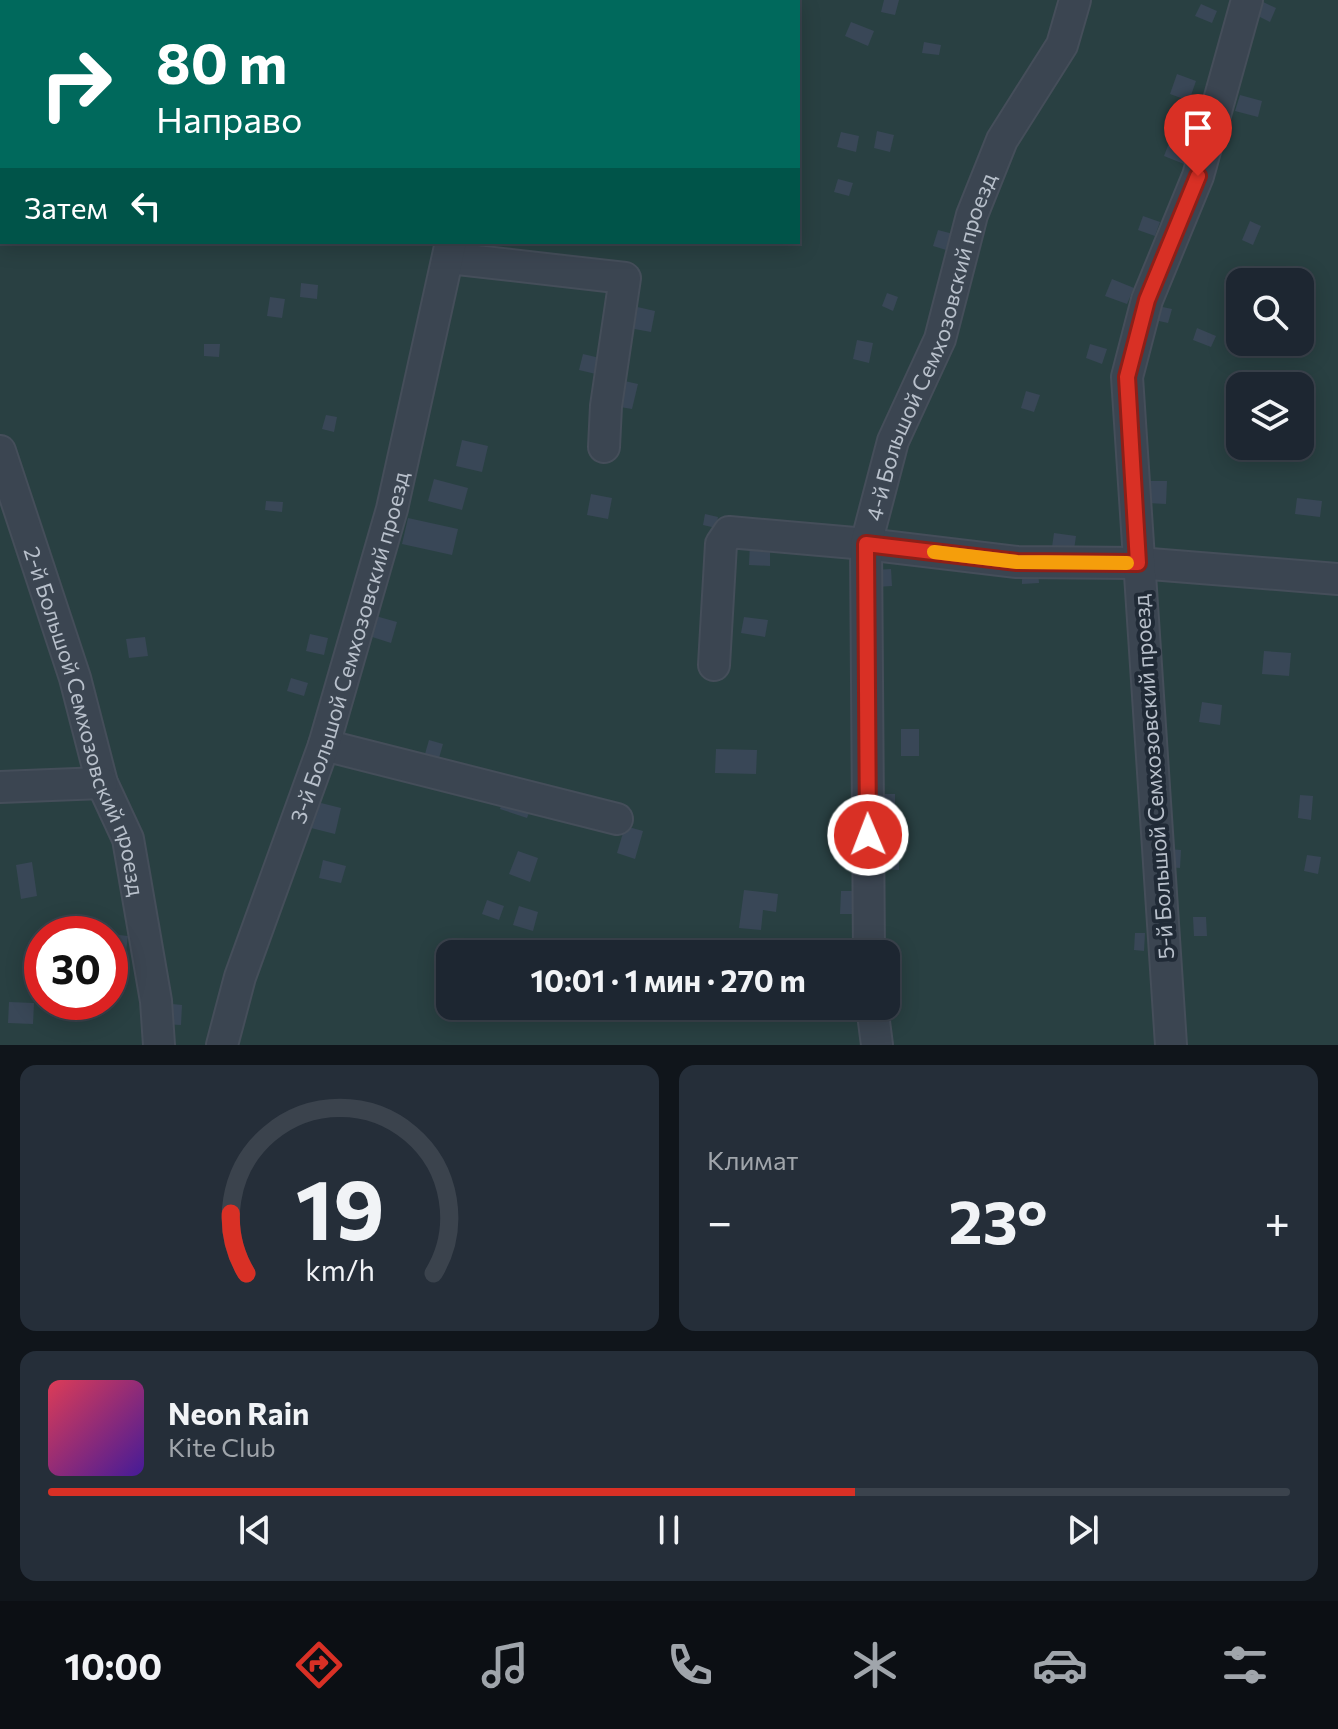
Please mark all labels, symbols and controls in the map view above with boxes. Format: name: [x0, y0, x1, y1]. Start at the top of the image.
text: 80 m: [156, 27, 287, 96]
icon: right: [24, 32, 128, 136]
pin: [1164, 94, 1232, 176]
text: Направо: [156, 96, 302, 140]
icon: arrive: [1176, 106, 1220, 150]
street label: 4-й Большой Семхозовский проезд: [859, 169, 1001, 524]
icon: left: [124, 184, 168, 228]
text: Затем: [24, 188, 108, 225]
map controls: [1226, 268, 1314, 460]
button: search: [1226, 268, 1314, 356]
button: layers: [1226, 372, 1314, 460]
street label: 3-й Большой Семхозовский проезд: [283, 469, 413, 827]
street label: 2-й Большой Семхозовский проезд: [19, 543, 151, 898]
street label: 5-й Большой Семхозовский проезд: [1127, 594, 1179, 960]
position arrow: [826, 793, 910, 877]
speed limit sign: 30: [24, 916, 128, 1020]
text: 10:01 · 1 мин · 270 m: [530, 961, 806, 998]
text: Климат: [707, 1144, 799, 1175]
text: 19: [295, 1155, 384, 1257]
text: 23°: [949, 1183, 1048, 1256]
text: −: [707, 1193, 732, 1247]
text: +: [1264, 1193, 1290, 1247]
text: km/h: [305, 1252, 374, 1287]
text: Neon Rain: [168, 1394, 309, 1431]
text: Kite Club: [168, 1431, 276, 1462]
icon: previous: [233, 1508, 277, 1552]
icon: pause: [647, 1508, 691, 1552]
icon: next: [1061, 1508, 1105, 1552]
icon: directions: [291, 1637, 347, 1693]
icon: music: [477, 1637, 533, 1693]
icon: phone: [662, 1637, 718, 1693]
icon: climate: [847, 1637, 903, 1693]
icon: car: [1032, 1637, 1088, 1693]
icon: filters: [1217, 1637, 1273, 1693]
text: 10:00: [65, 1643, 162, 1687]

